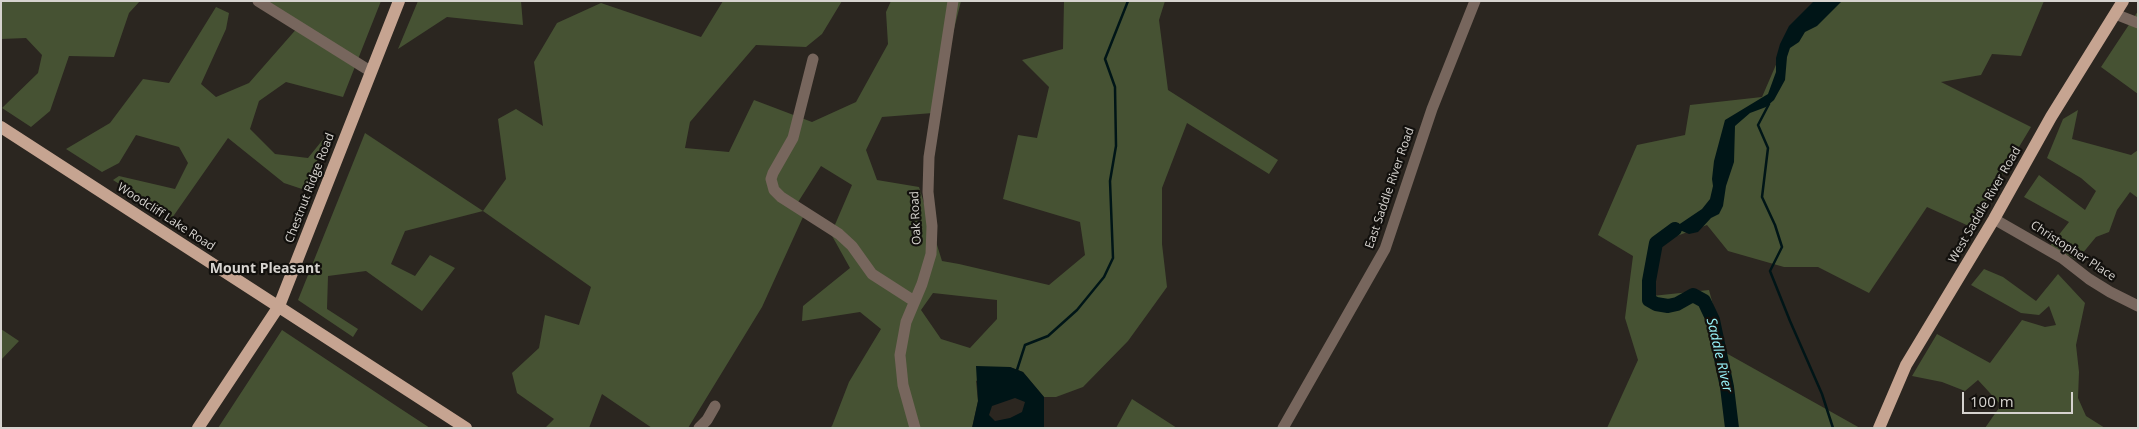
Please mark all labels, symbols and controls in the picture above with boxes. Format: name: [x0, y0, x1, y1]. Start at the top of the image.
street label: East Saddle River Road: [1363, 126, 1417, 250]
street label: Chestnut Ridge Road: [282, 131, 338, 245]
street label: West Saddle River Road: [1946, 144, 2024, 266]
street label: Woodcliff Lake Road: [114, 180, 218, 254]
street label: Oak Road: [907, 191, 925, 245]
street label: Christopher Place: [2028, 218, 2118, 284]
district label: Mount Pleasant: [210, 261, 320, 277]
water label: Saddle River: [1702, 316, 1736, 394]
scale bar: [1964, 382, 2075, 414]
text: 100 m: [1970, 391, 2014, 411]

